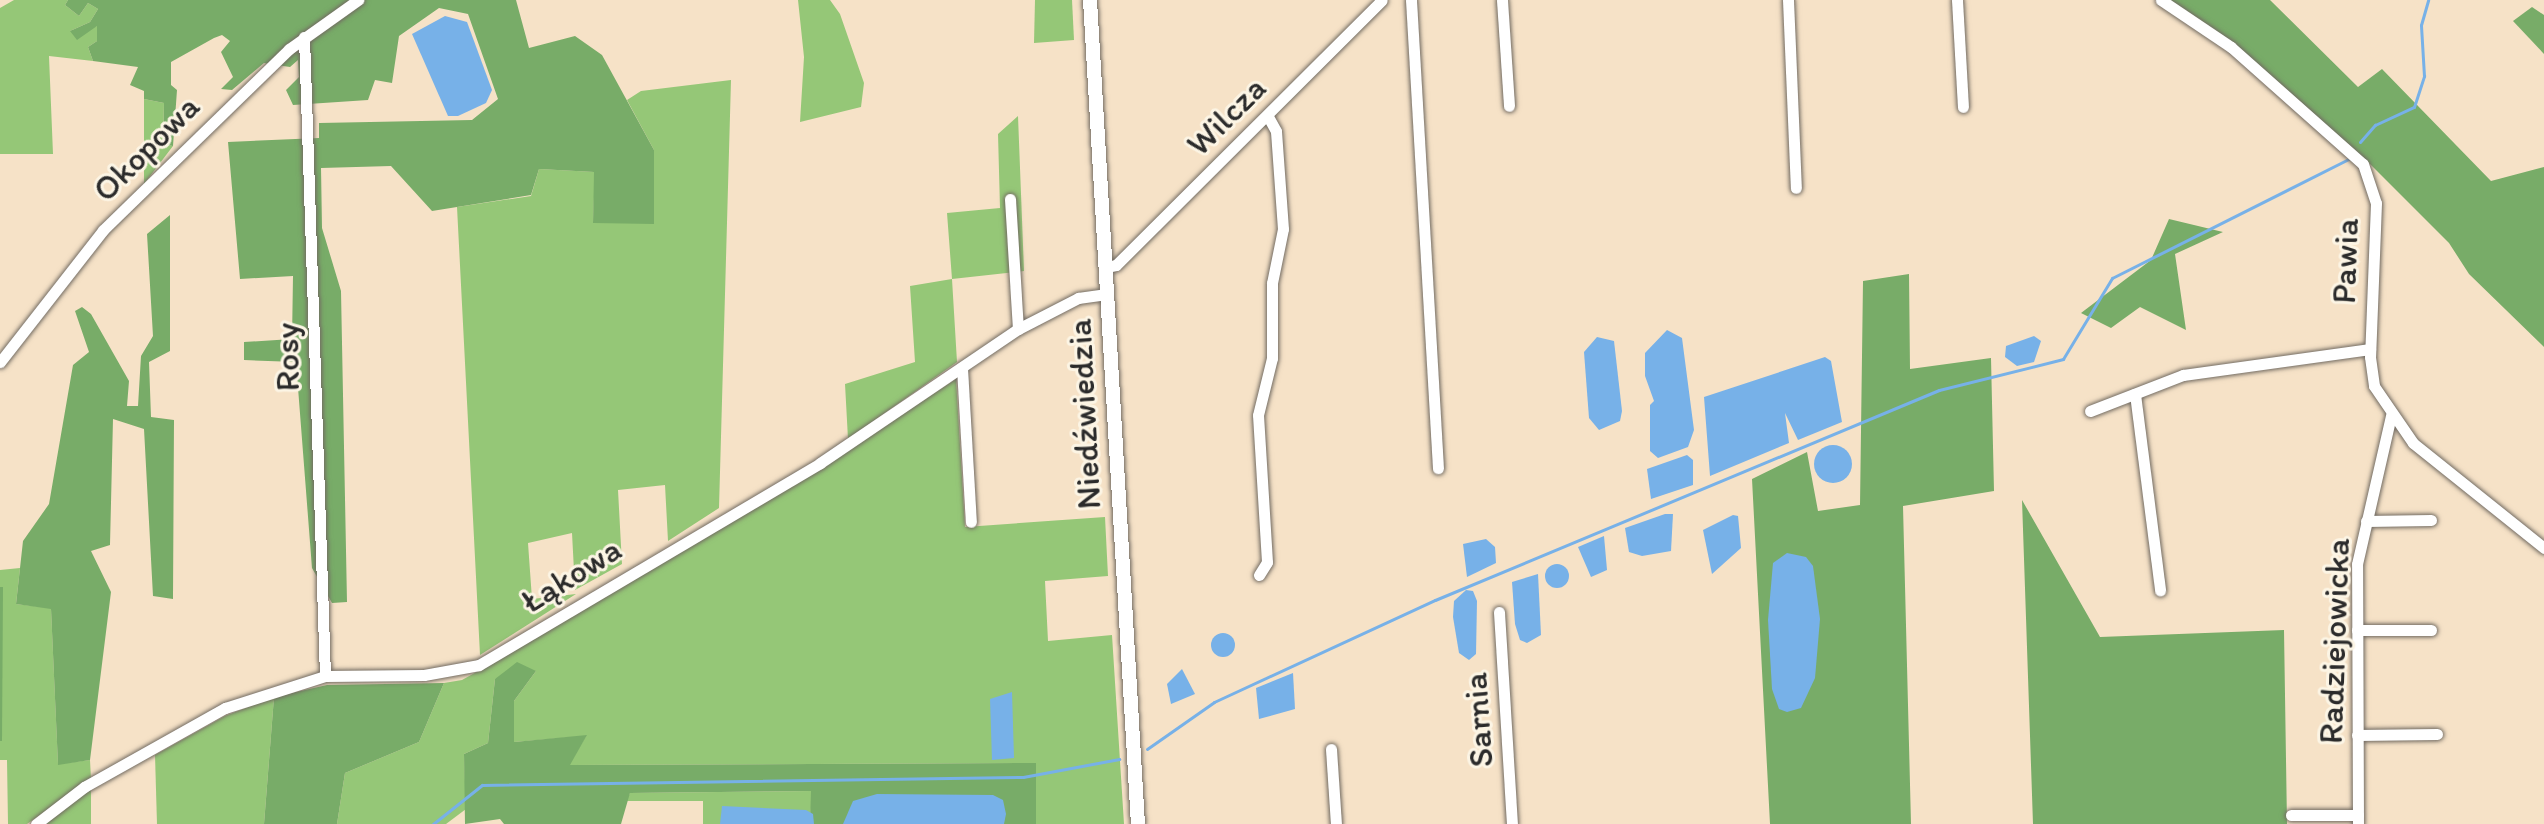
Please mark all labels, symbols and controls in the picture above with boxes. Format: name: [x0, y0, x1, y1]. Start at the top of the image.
street label: Wilcza: [1178, 68, 1274, 164]
street label: Okopowa: [84, 86, 208, 210]
street label: Pawia: [2323, 218, 2367, 304]
street label: Niedźwiedzia: [1059, 318, 1109, 510]
street label: Rosy: [266, 322, 308, 392]
street label: Łąkowa: [514, 529, 628, 621]
street label: Radziejowicka: [2310, 537, 2358, 745]
street label: Sarnia: [1454, 671, 1502, 769]

